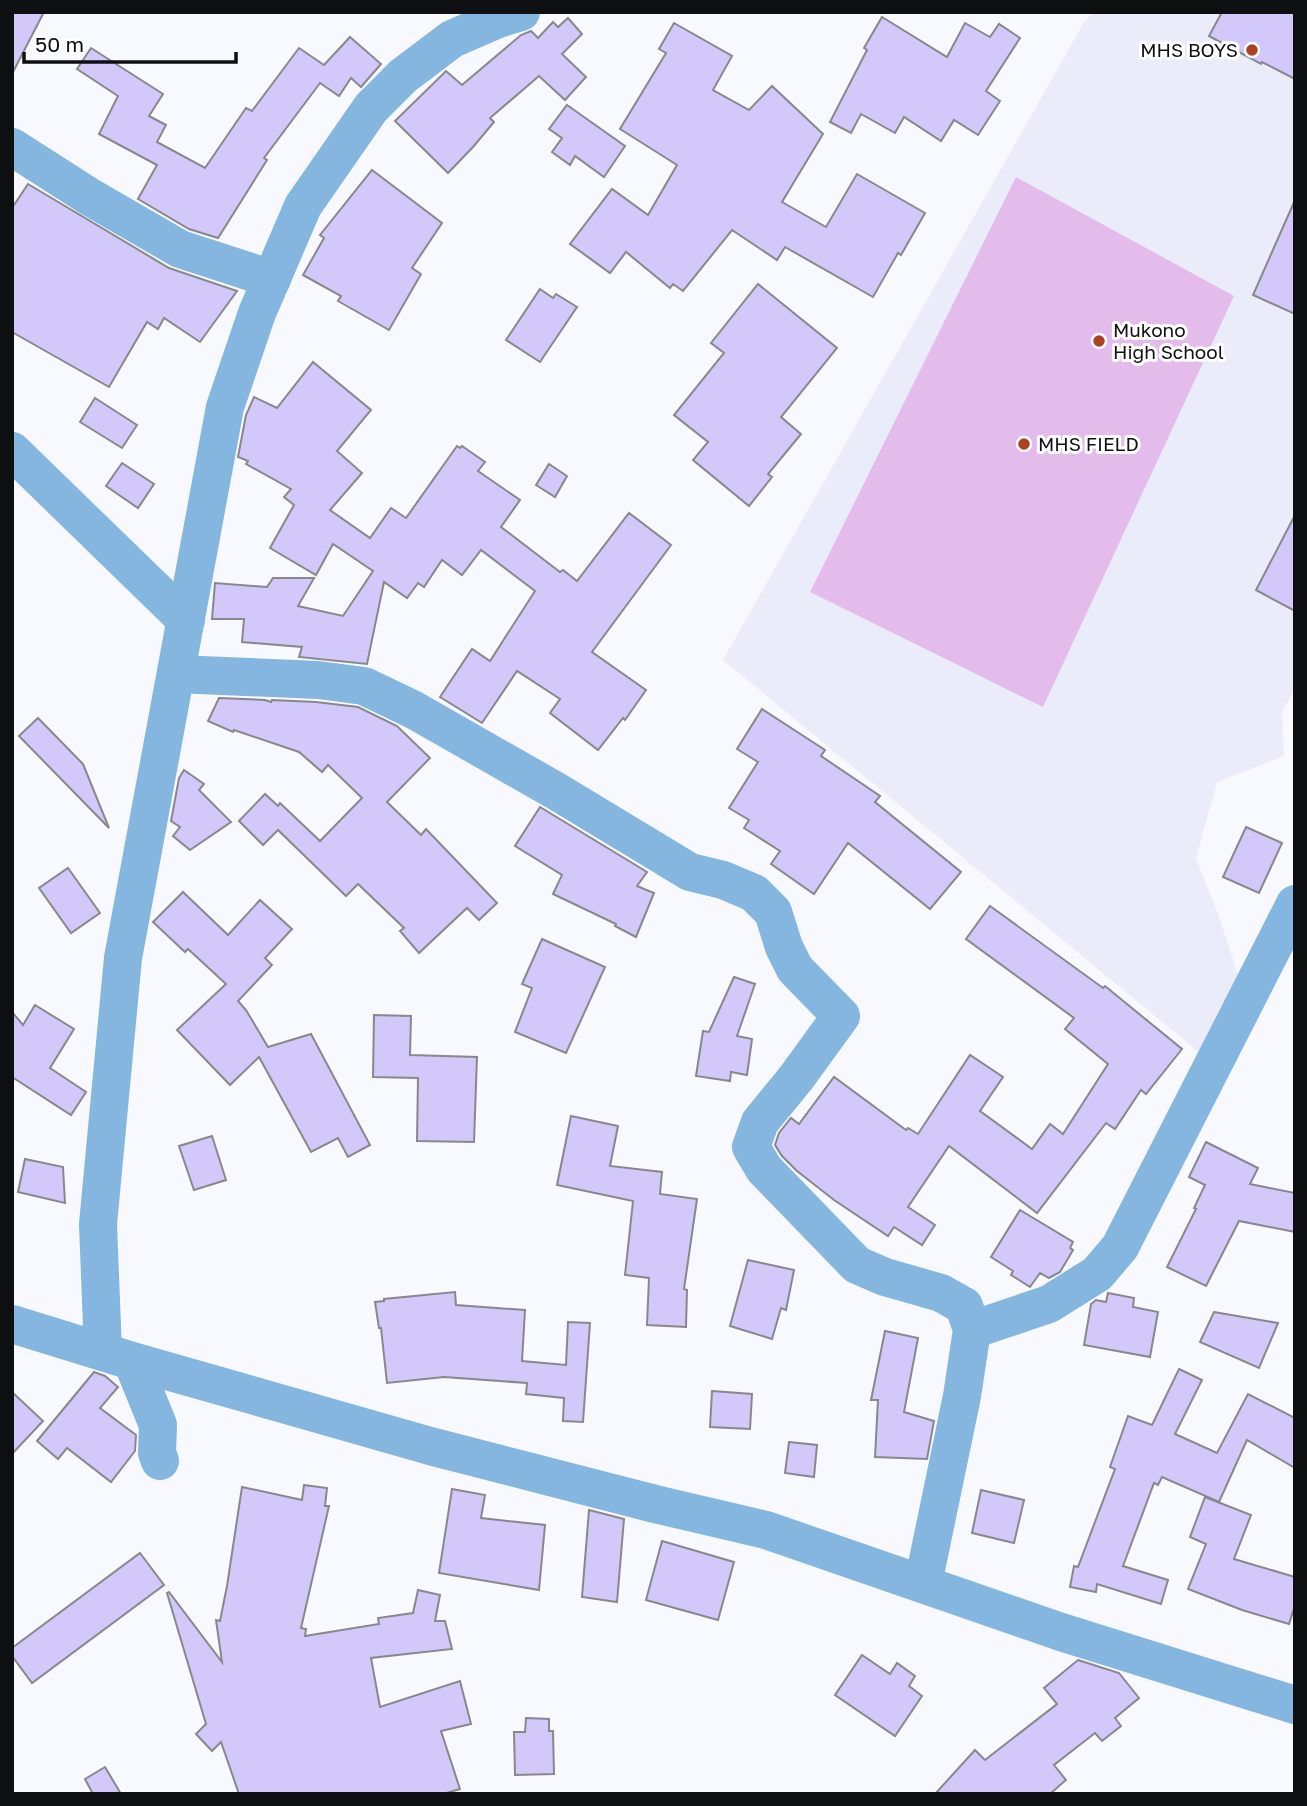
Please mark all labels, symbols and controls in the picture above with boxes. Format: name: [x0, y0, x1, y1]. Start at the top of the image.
scale bar: [24, 21, 236, 65]
text: 50 m: [35, 31, 84, 57]
place label: MHS BOYS: [1140, 38, 1238, 61]
marker: MHS BOYS: [1244, 42, 1260, 58]
place label: Mukono High School: [1113, 318, 1224, 363]
marker: Mukono High School: [1091, 333, 1107, 349]
place label: MHS FIELD: [1038, 432, 1139, 455]
marker: MHS FIELD: [1016, 436, 1032, 452]

